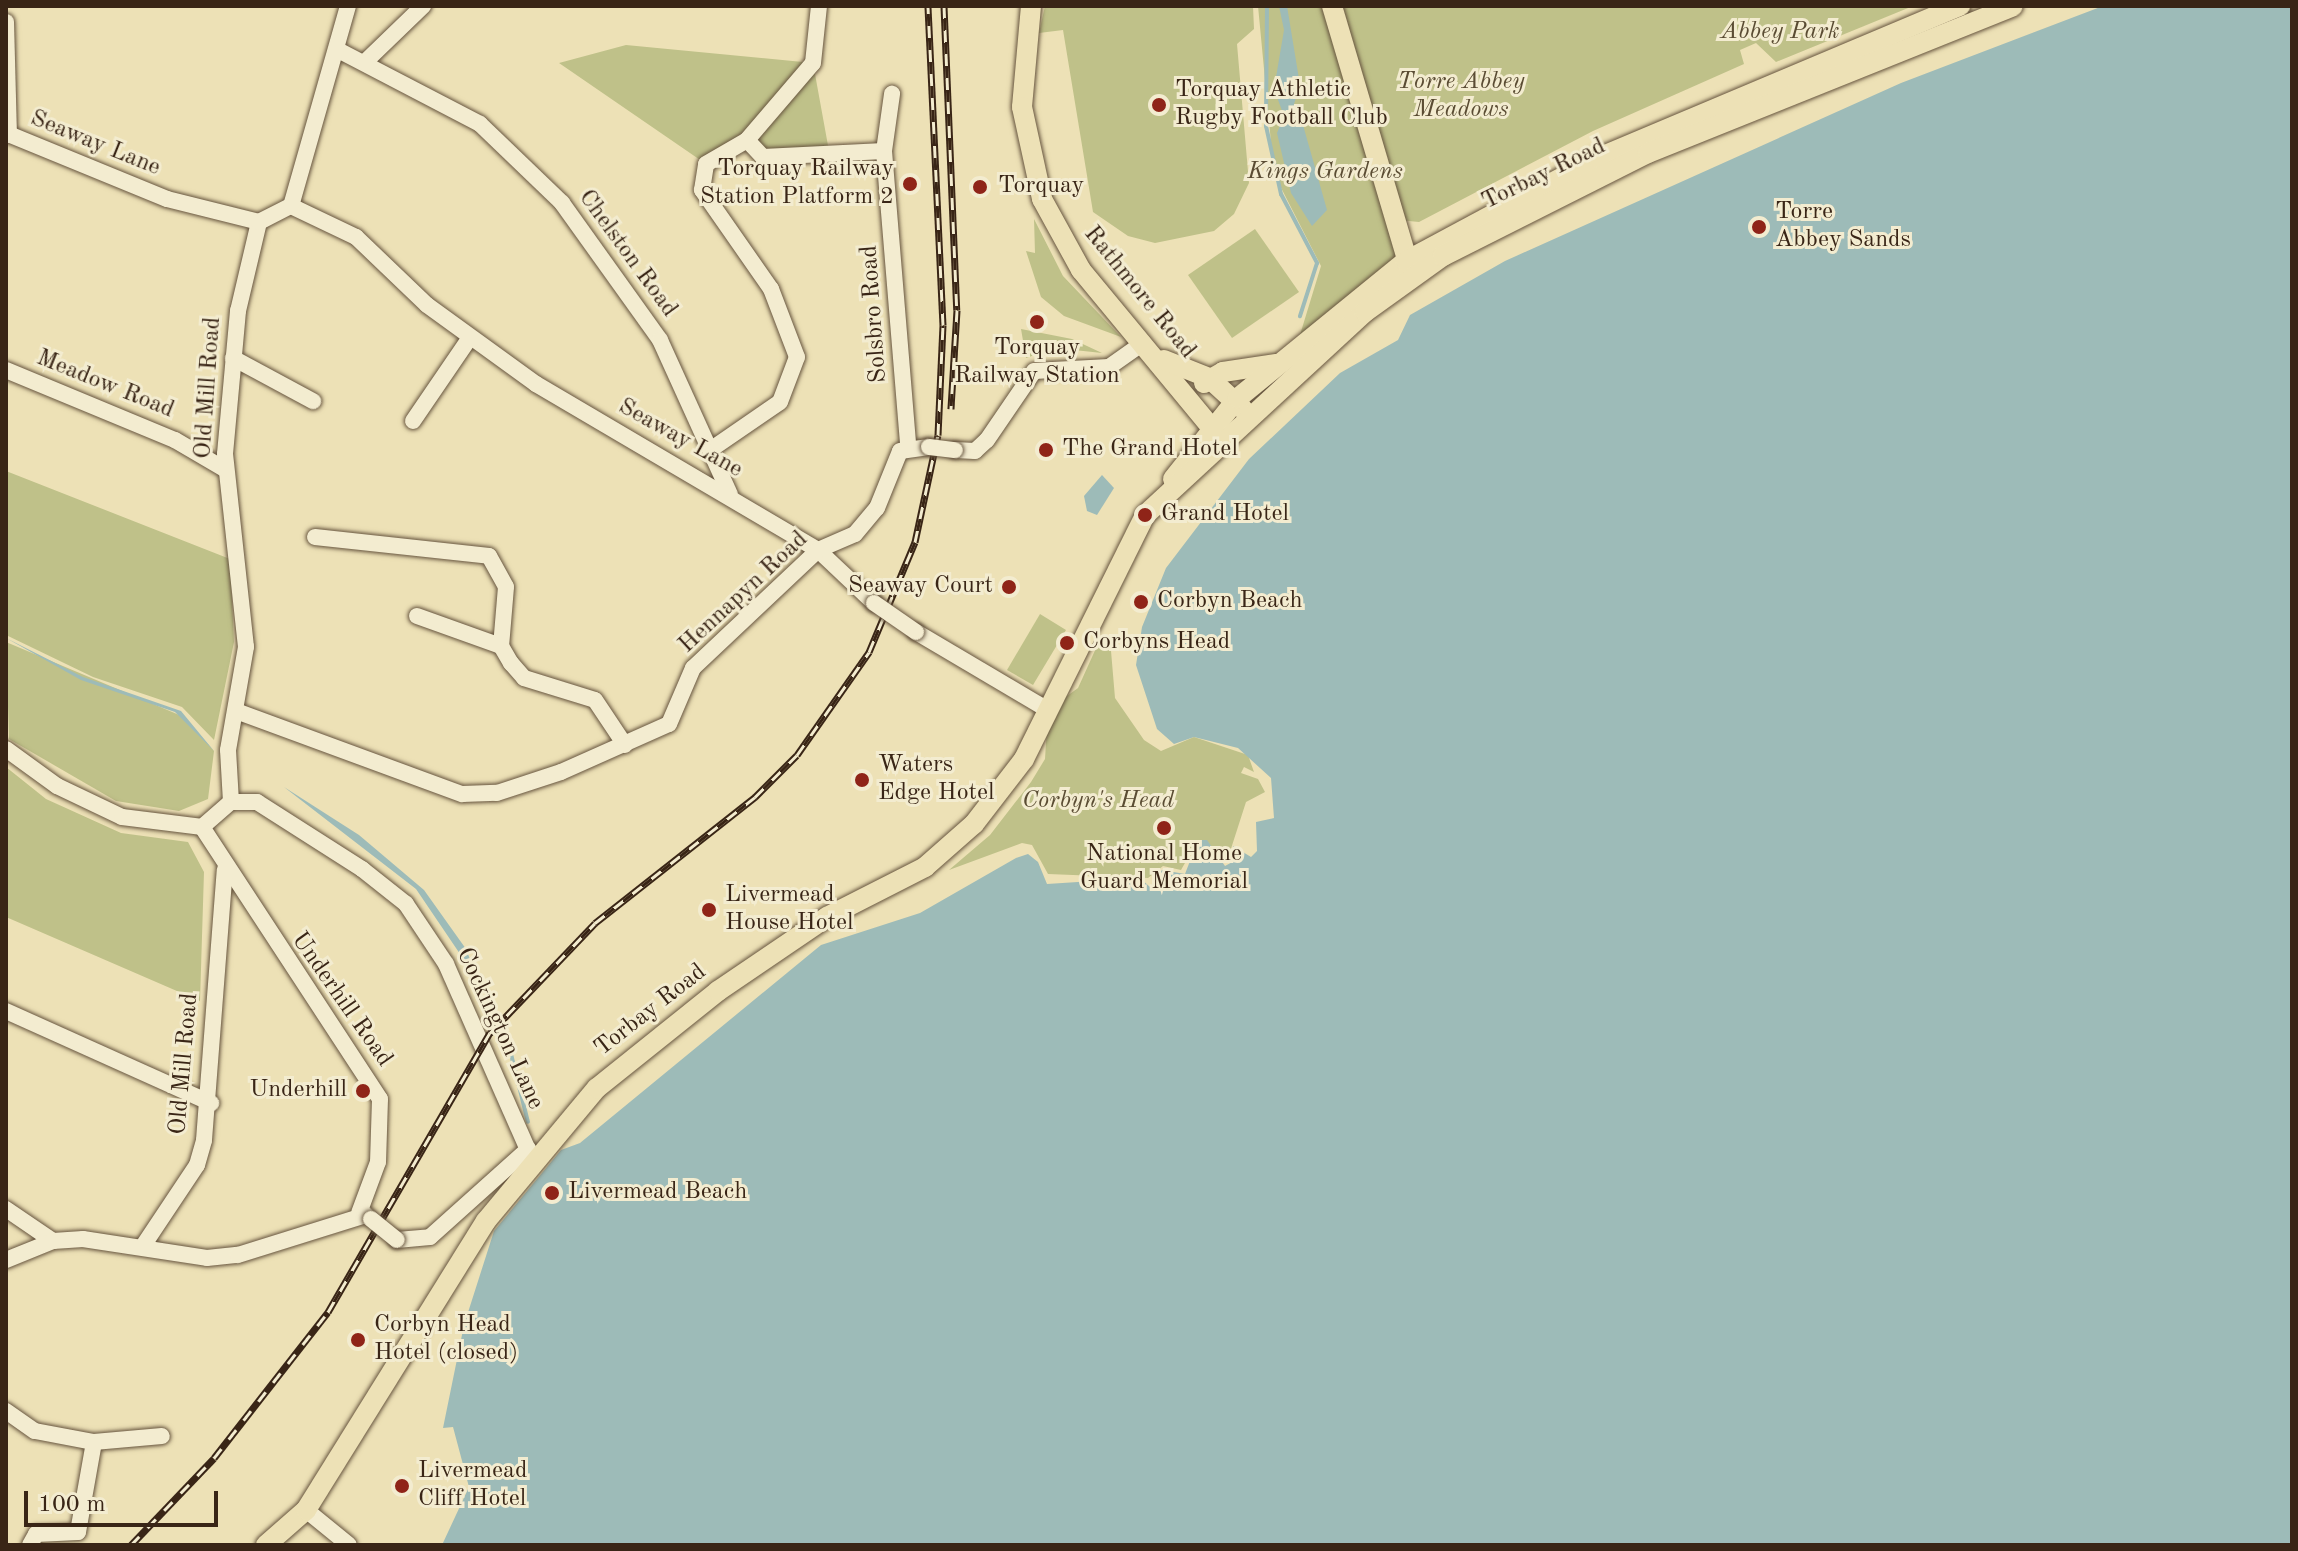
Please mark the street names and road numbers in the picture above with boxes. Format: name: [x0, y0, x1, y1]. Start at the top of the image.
street label: Seaway Lane: [26, 105, 164, 183]
street label: Torbay Road: [1478, 133, 1610, 217]
street label: Chelston Road: [571, 185, 683, 323]
street label: Rathmore Road: [1077, 221, 1201, 365]
street label: Solsbro Road: [856, 244, 894, 384]
street label: Old Mill Road: [190, 316, 228, 460]
street label: Meadow Road: [32, 344, 178, 426]
street label: Seaway Lane: [613, 393, 747, 485]
street label: Hennapyn Road: [673, 526, 815, 660]
street label: Underhill Road: [284, 927, 398, 1073]
street label: Cockington Lane: [449, 944, 549, 1114]
street label: Torbay Road: [589, 958, 713, 1064]
street label: Old Mill Road: [164, 992, 206, 1136]

